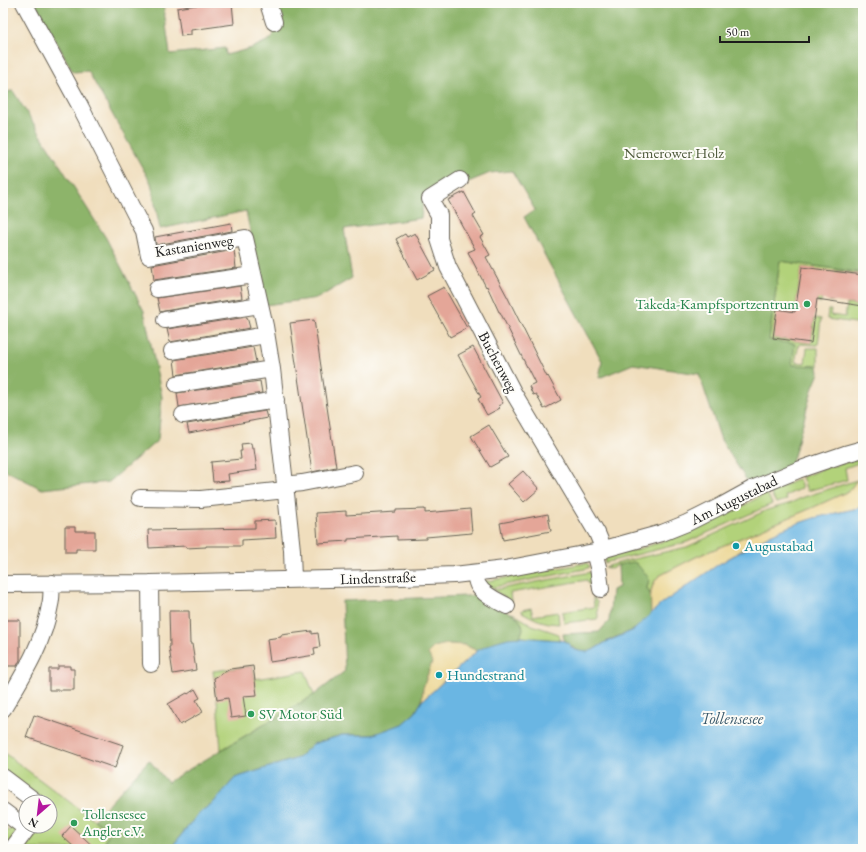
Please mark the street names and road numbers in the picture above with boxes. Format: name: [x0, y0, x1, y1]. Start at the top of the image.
street label: Kastanienweg: [153, 230, 235, 261]
street label: Buchenweg: [475, 328, 523, 396]
street label: Am Augustabad: [686, 470, 781, 529]
street label: Lindenstraße: [340, 567, 416, 588]

